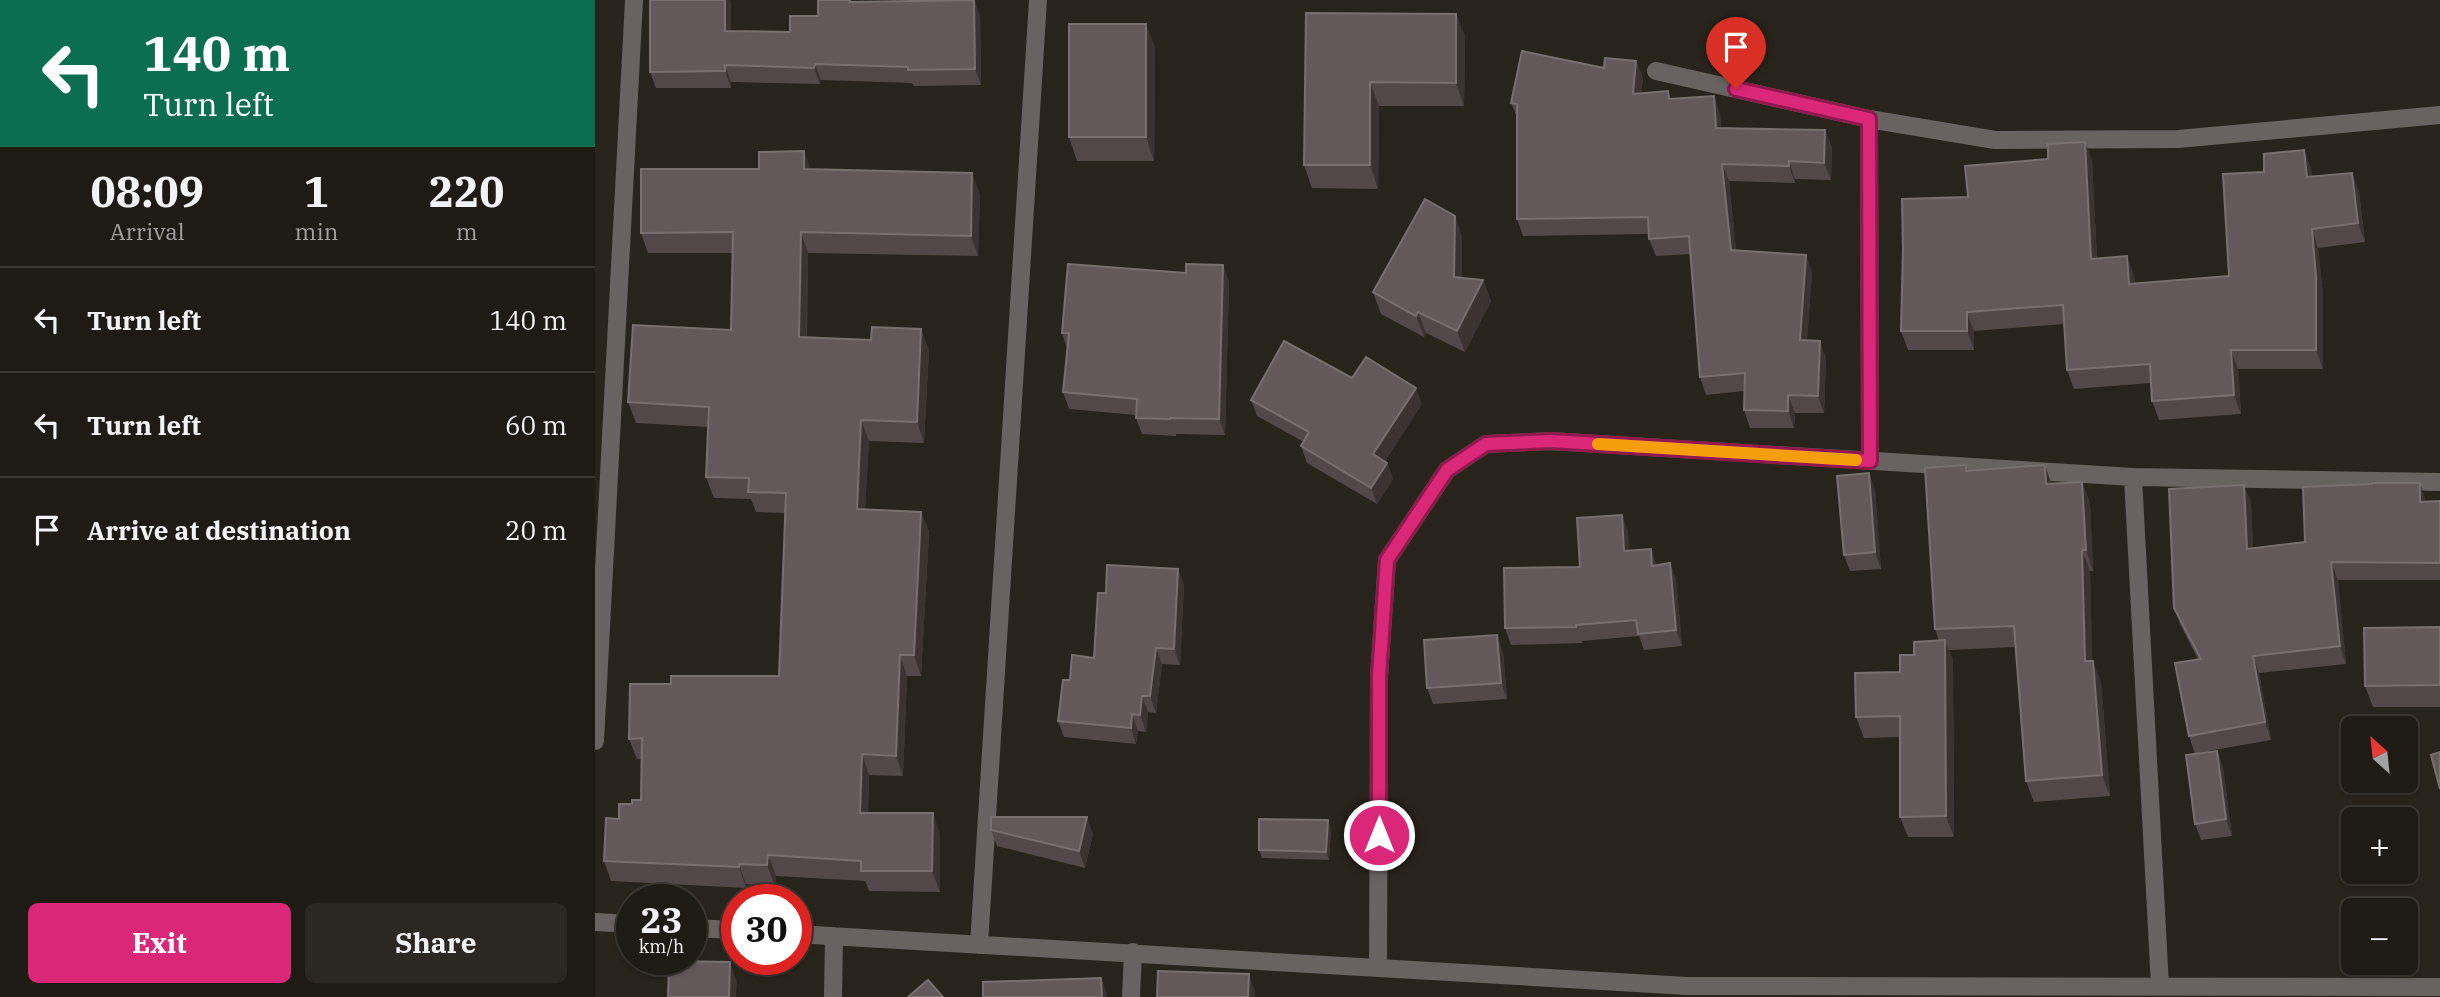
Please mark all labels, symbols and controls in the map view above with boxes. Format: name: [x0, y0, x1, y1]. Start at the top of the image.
pin: [1706, 17, 1766, 89]
text: 140 m: [143, 21, 290, 84]
icon: left: [28, 28, 119, 119]
icon: arrive: [1717, 28, 1755, 66]
text: Turn left: [143, 83, 274, 125]
text: 08:09: [90, 164, 204, 219]
text: 1: [304, 164, 329, 219]
text: 220: [429, 164, 504, 219]
text: Arrival: [110, 216, 185, 246]
text: min: [295, 216, 338, 246]
text: m: [456, 216, 478, 246]
icon: left: [28, 301, 66, 339]
text: Turn left: [87, 303, 201, 337]
text: 140 m: [489, 303, 567, 337]
icon: left: [28, 406, 66, 444]
text: Turn left: [87, 408, 201, 442]
text: 60 m: [505, 408, 567, 442]
icon: arrive: [28, 511, 66, 549]
text: Arrive at destination: [87, 513, 351, 547]
text: 20 m: [505, 513, 567, 547]
north arrow: [2341, 716, 2419, 793]
map controls: [2341, 716, 2418, 975]
position arrow: [1342, 798, 1416, 872]
button: +: [2341, 807, 2418, 884]
speed limit sign: 30: [721, 884, 812, 975]
text: 23: [640, 897, 683, 943]
button: −: [2341, 898, 2418, 975]
button: Exit: [28, 903, 291, 983]
button: Share: [305, 903, 567, 983]
text: km/h: [639, 935, 684, 958]

